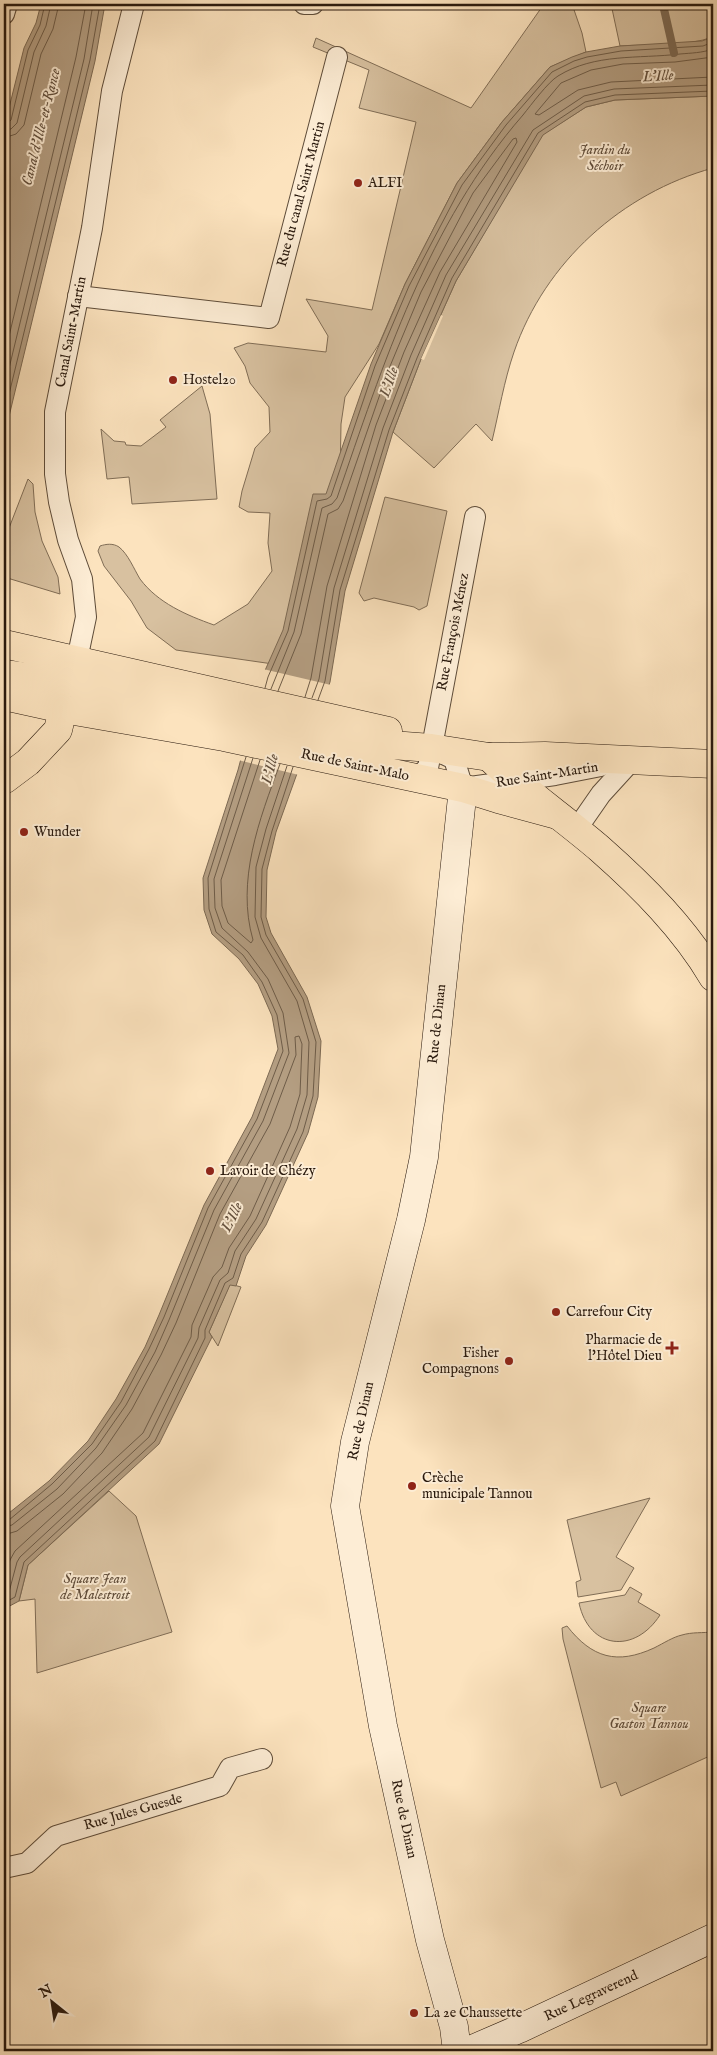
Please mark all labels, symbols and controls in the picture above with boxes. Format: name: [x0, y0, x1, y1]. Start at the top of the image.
water label: L'Ille: [641, 65, 674, 87]
water label: Canal d'Ille-et-Rance: [17, 67, 65, 187]
street label: Rue du canal Saint Martin: [273, 119, 329, 269]
park label: Jardin du Séchoir: [579, 141, 631, 175]
place label: ALFI: [367, 174, 402, 192]
marker: ALFI: [352, 177, 364, 189]
street label: Canal Saint-Martin: [51, 275, 91, 389]
water label: L'Ille: [375, 364, 403, 401]
place label: Hostel20: [183, 371, 236, 389]
marker: Hostel20: [167, 374, 179, 386]
street label: Rue François Ménez: [433, 571, 473, 692]
street label: Rue de Saint-Malo: [299, 745, 411, 785]
water label: L'Ille: [257, 752, 283, 787]
street label: Rue Saint-Martin: [495, 758, 600, 792]
place label: Wunder: [34, 823, 81, 841]
marker: Wunder: [18, 826, 30, 838]
street label: Rue de Dinan: [424, 983, 450, 1065]
place label: Lavoir de Chézy: [220, 1162, 316, 1180]
marker: Lavoir de Chézy: [204, 1165, 216, 1177]
water label: L'Ille: [216, 1199, 247, 1236]
place label: Carrefour City: [566, 1303, 652, 1321]
marker: Carrefour City: [550, 1306, 562, 1318]
place label: Pharmacie de l'Hôtel Dieu: [585, 1331, 663, 1365]
marker: Pharmacie de l'Hôtel Dieu: [666, 1342, 678, 1354]
place label: Fisher Compagnons: [422, 1344, 499, 1378]
marker: Fisher Compagnons: [503, 1355, 515, 1367]
street label: Rue de Dinan: [344, 1379, 378, 1462]
place label: Crèche municipale Tannou: [422, 1469, 533, 1503]
marker: Crèche municipale Tannou: [406, 1480, 418, 1492]
park label: Square Jean de Malestroit: [59, 1570, 130, 1604]
park label: Square Gaston Tannou: [609, 1699, 689, 1733]
street label: Rue de Dinan: [387, 1778, 421, 1861]
street label: Rue Jules Guesde: [82, 1789, 185, 1835]
street label: Rue Legraverend: [541, 1966, 641, 2026]
north arrow: [28, 1978, 78, 2028]
text: N: [35, 1981, 56, 2003]
place label: La 2e Chaussette: [424, 2004, 523, 2022]
marker: La 2e Chaussette: [408, 2007, 420, 2019]

